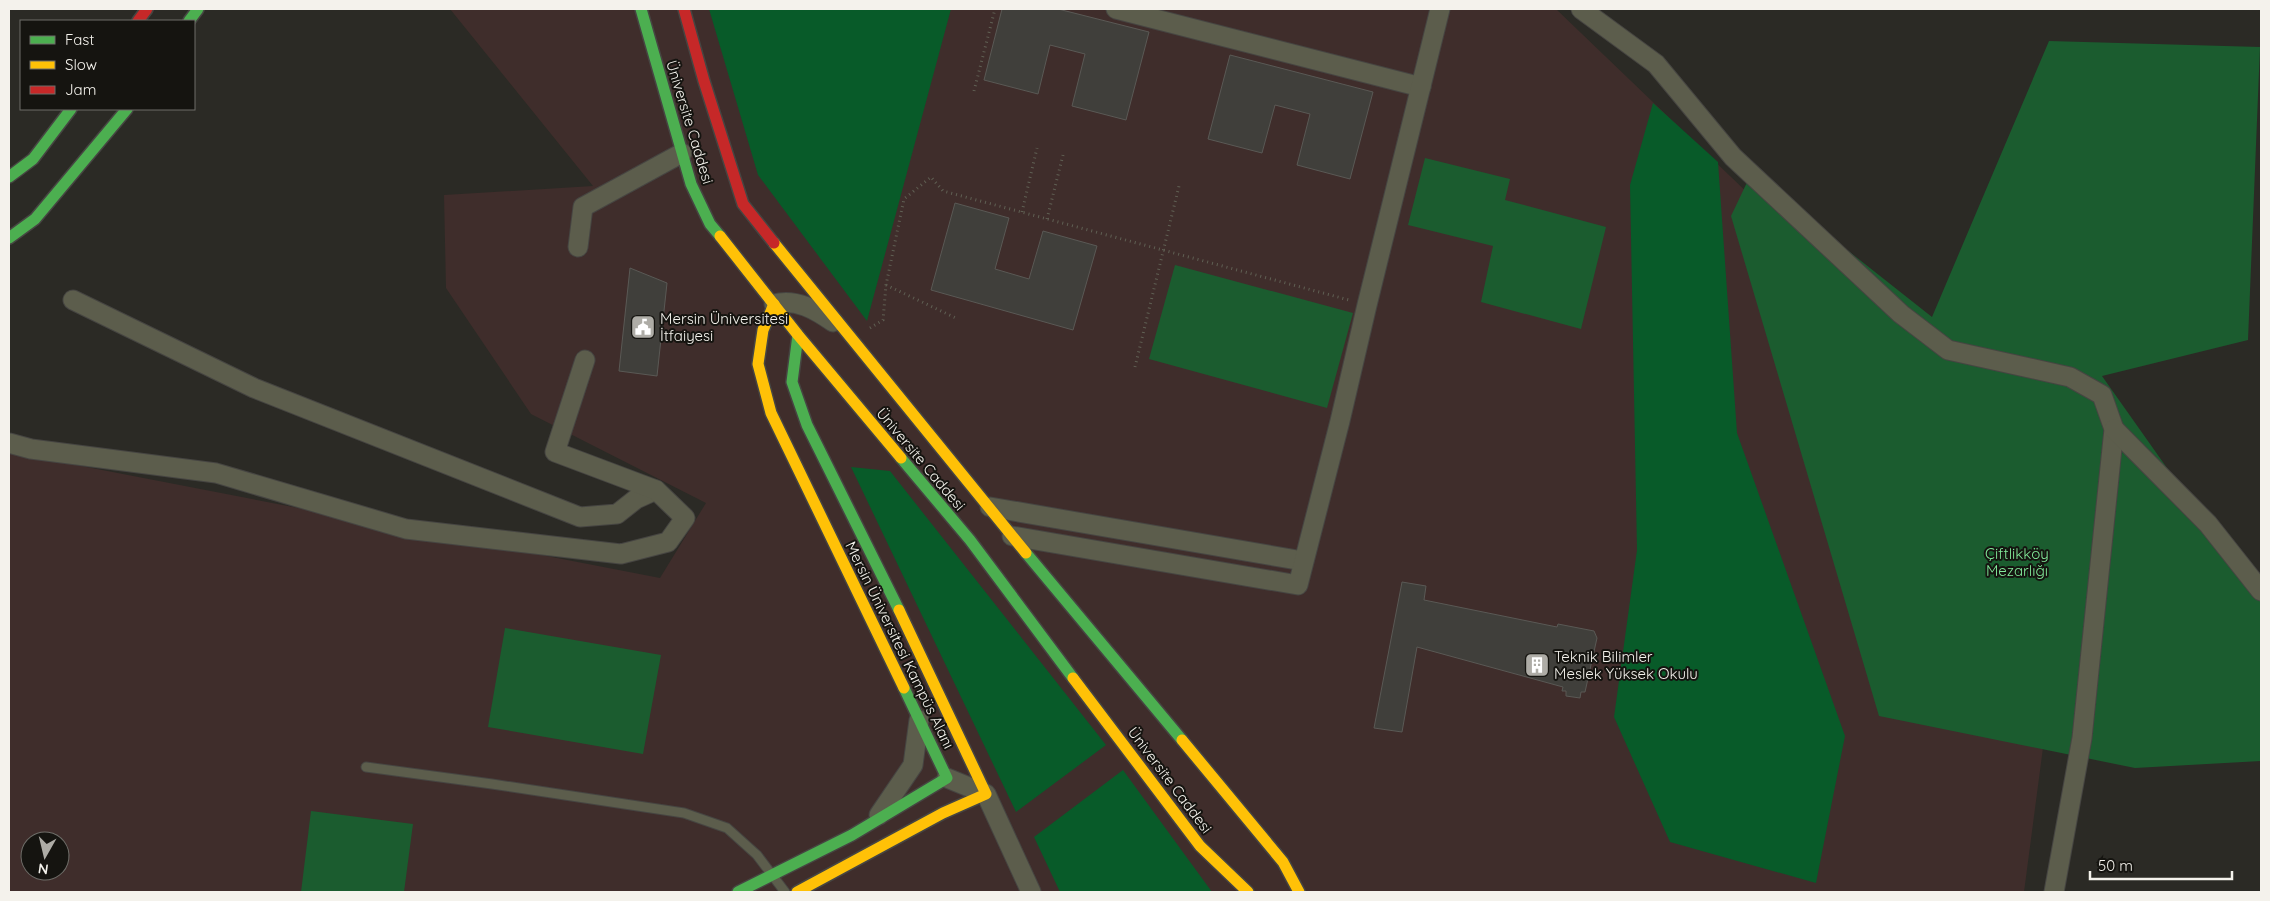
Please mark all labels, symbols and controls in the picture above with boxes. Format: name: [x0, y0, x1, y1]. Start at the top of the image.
legend: [20, 20, 195, 110]
text: Fast: [65, 30, 94, 49]
text: Slow: [65, 55, 97, 74]
street label: Üniversite Caddesi: [662, 58, 718, 186]
text: Jam: [65, 80, 96, 99]
place label: Mersin Üniversitesi İtfaiyesi: [660, 309, 788, 345]
public building icon: Mersin Üniversitesi İtfaiyesi: [630, 314, 656, 340]
street label: Üniversite Caddesi: [872, 404, 970, 514]
street label: Mersin Üniversitesi Kampüs Alanı: [841, 538, 959, 752]
park label: Çiftlikköy Mezarlığı: [1985, 544, 2049, 580]
place label: Teknik Bilimler Meslek Yüksek Okulu: [1554, 647, 1698, 683]
building icon: Teknik Bilimler Meslek Yüksek Okulu: [1524, 652, 1550, 678]
street label: Üniversite Caddesi: [1124, 723, 1216, 837]
north arrow: [20, 831, 70, 881]
scale bar: [2090, 848, 2232, 880]
text: 50 m: [2098, 856, 2133, 875]
text: N: [37, 859, 50, 879]

